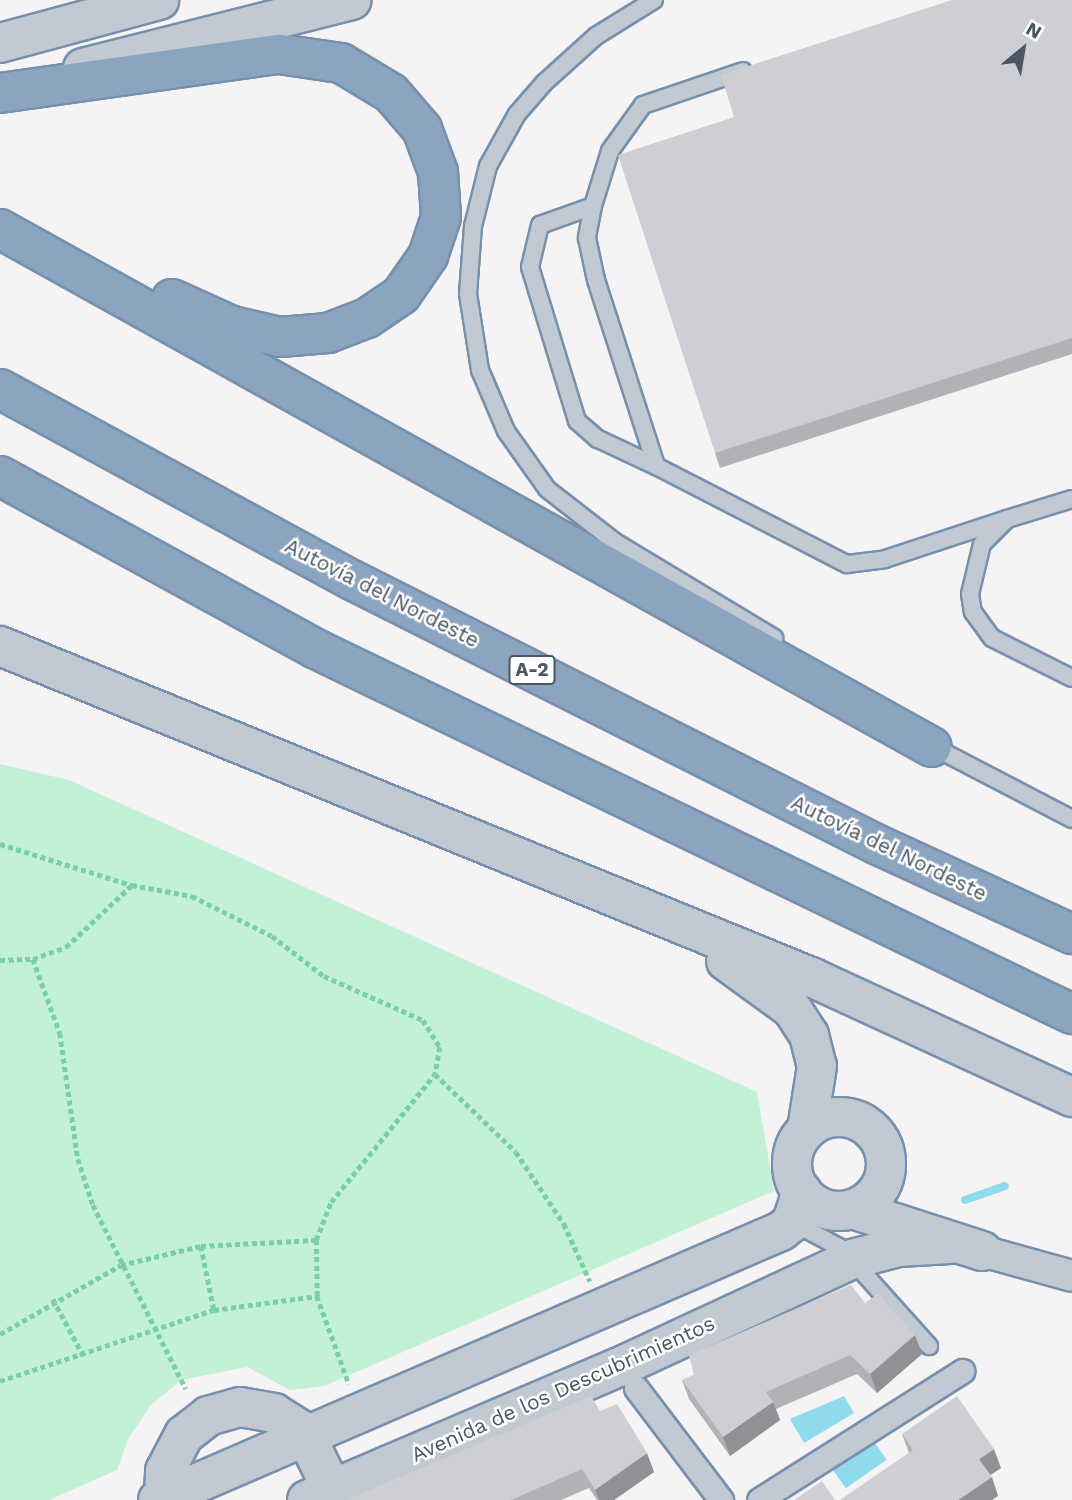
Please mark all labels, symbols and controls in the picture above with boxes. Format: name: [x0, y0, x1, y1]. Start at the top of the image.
north arrow: [988, 14, 1058, 84]
text: N: [1022, 17, 1046, 44]
street label: Autovía del Nordeste: [280, 533, 484, 653]
road number: A-2: [508, 654, 556, 685]
street label: Autovía del Nordeste: [786, 789, 992, 907]
street label: Avenida de los Descubrimientos: [407, 1310, 719, 1468]

